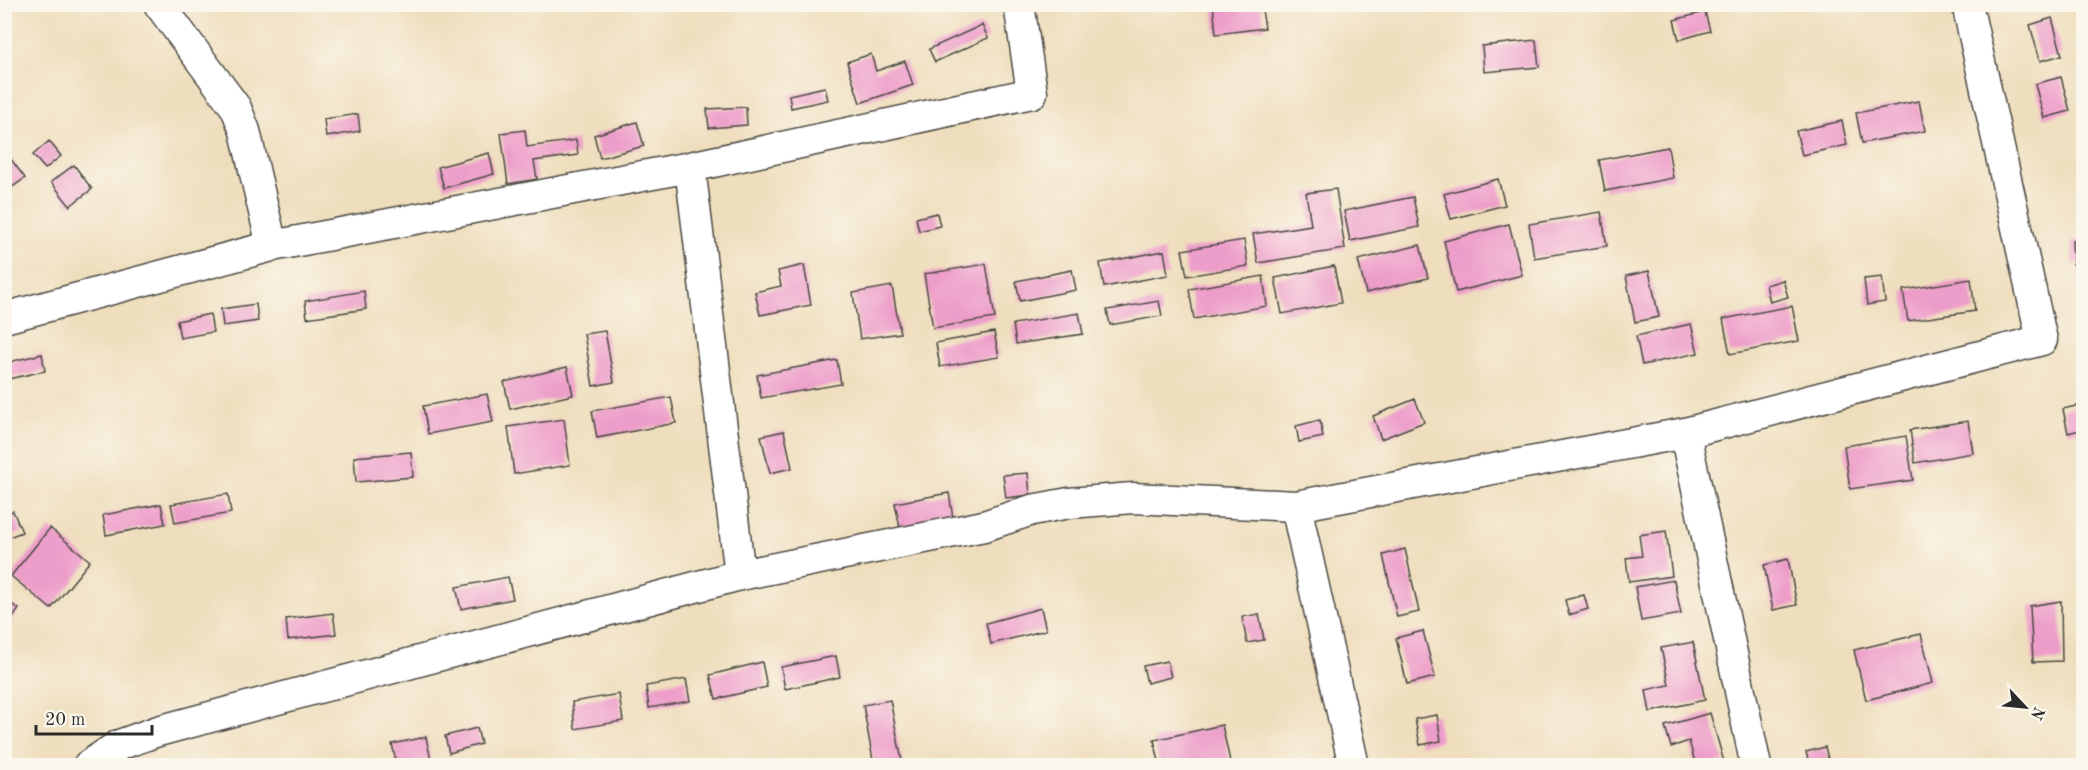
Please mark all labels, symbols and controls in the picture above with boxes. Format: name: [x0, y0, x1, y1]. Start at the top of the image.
north arrow: [1995, 677, 2055, 737]
scale bar: [36, 698, 152, 736]
text: N: [2026, 704, 2047, 722]
text: 20 m: [45, 711, 85, 729]

